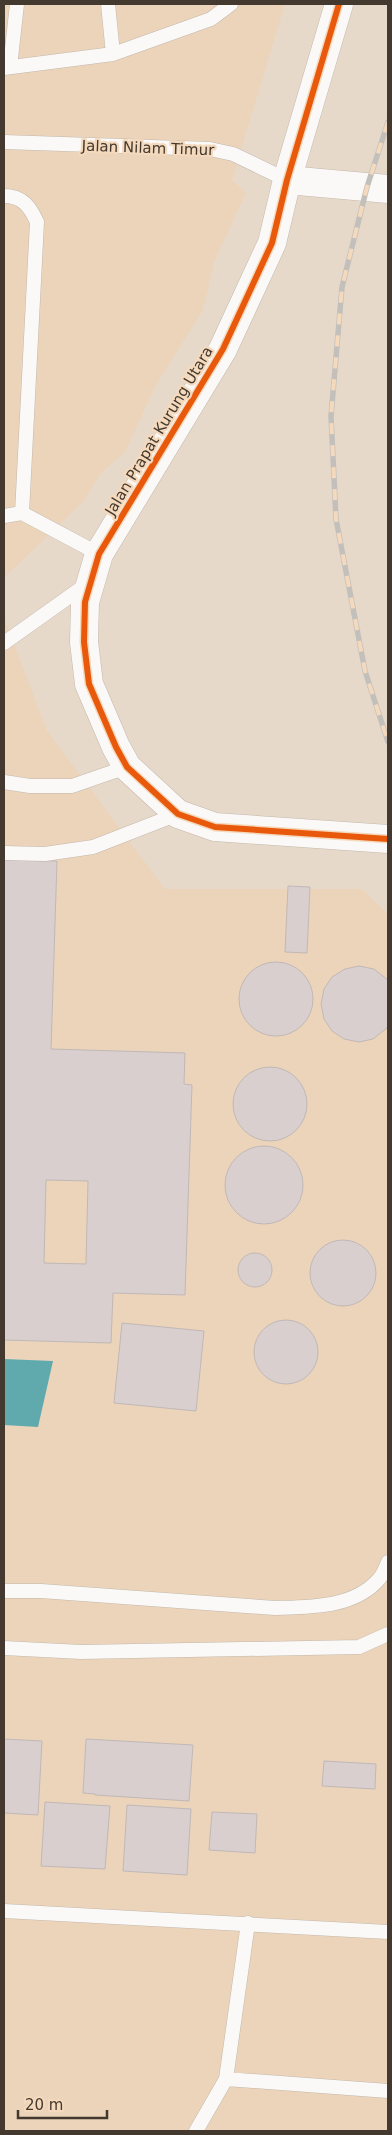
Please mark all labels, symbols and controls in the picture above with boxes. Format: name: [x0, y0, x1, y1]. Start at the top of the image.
street label: Jalan Nilam Timur: [80, 137, 215, 159]
street label: Jalan Prapat Kurung Utara: [101, 343, 217, 520]
scale bar: [18, 2088, 106, 2120]
text: 20 m: [25, 2096, 63, 2114]

